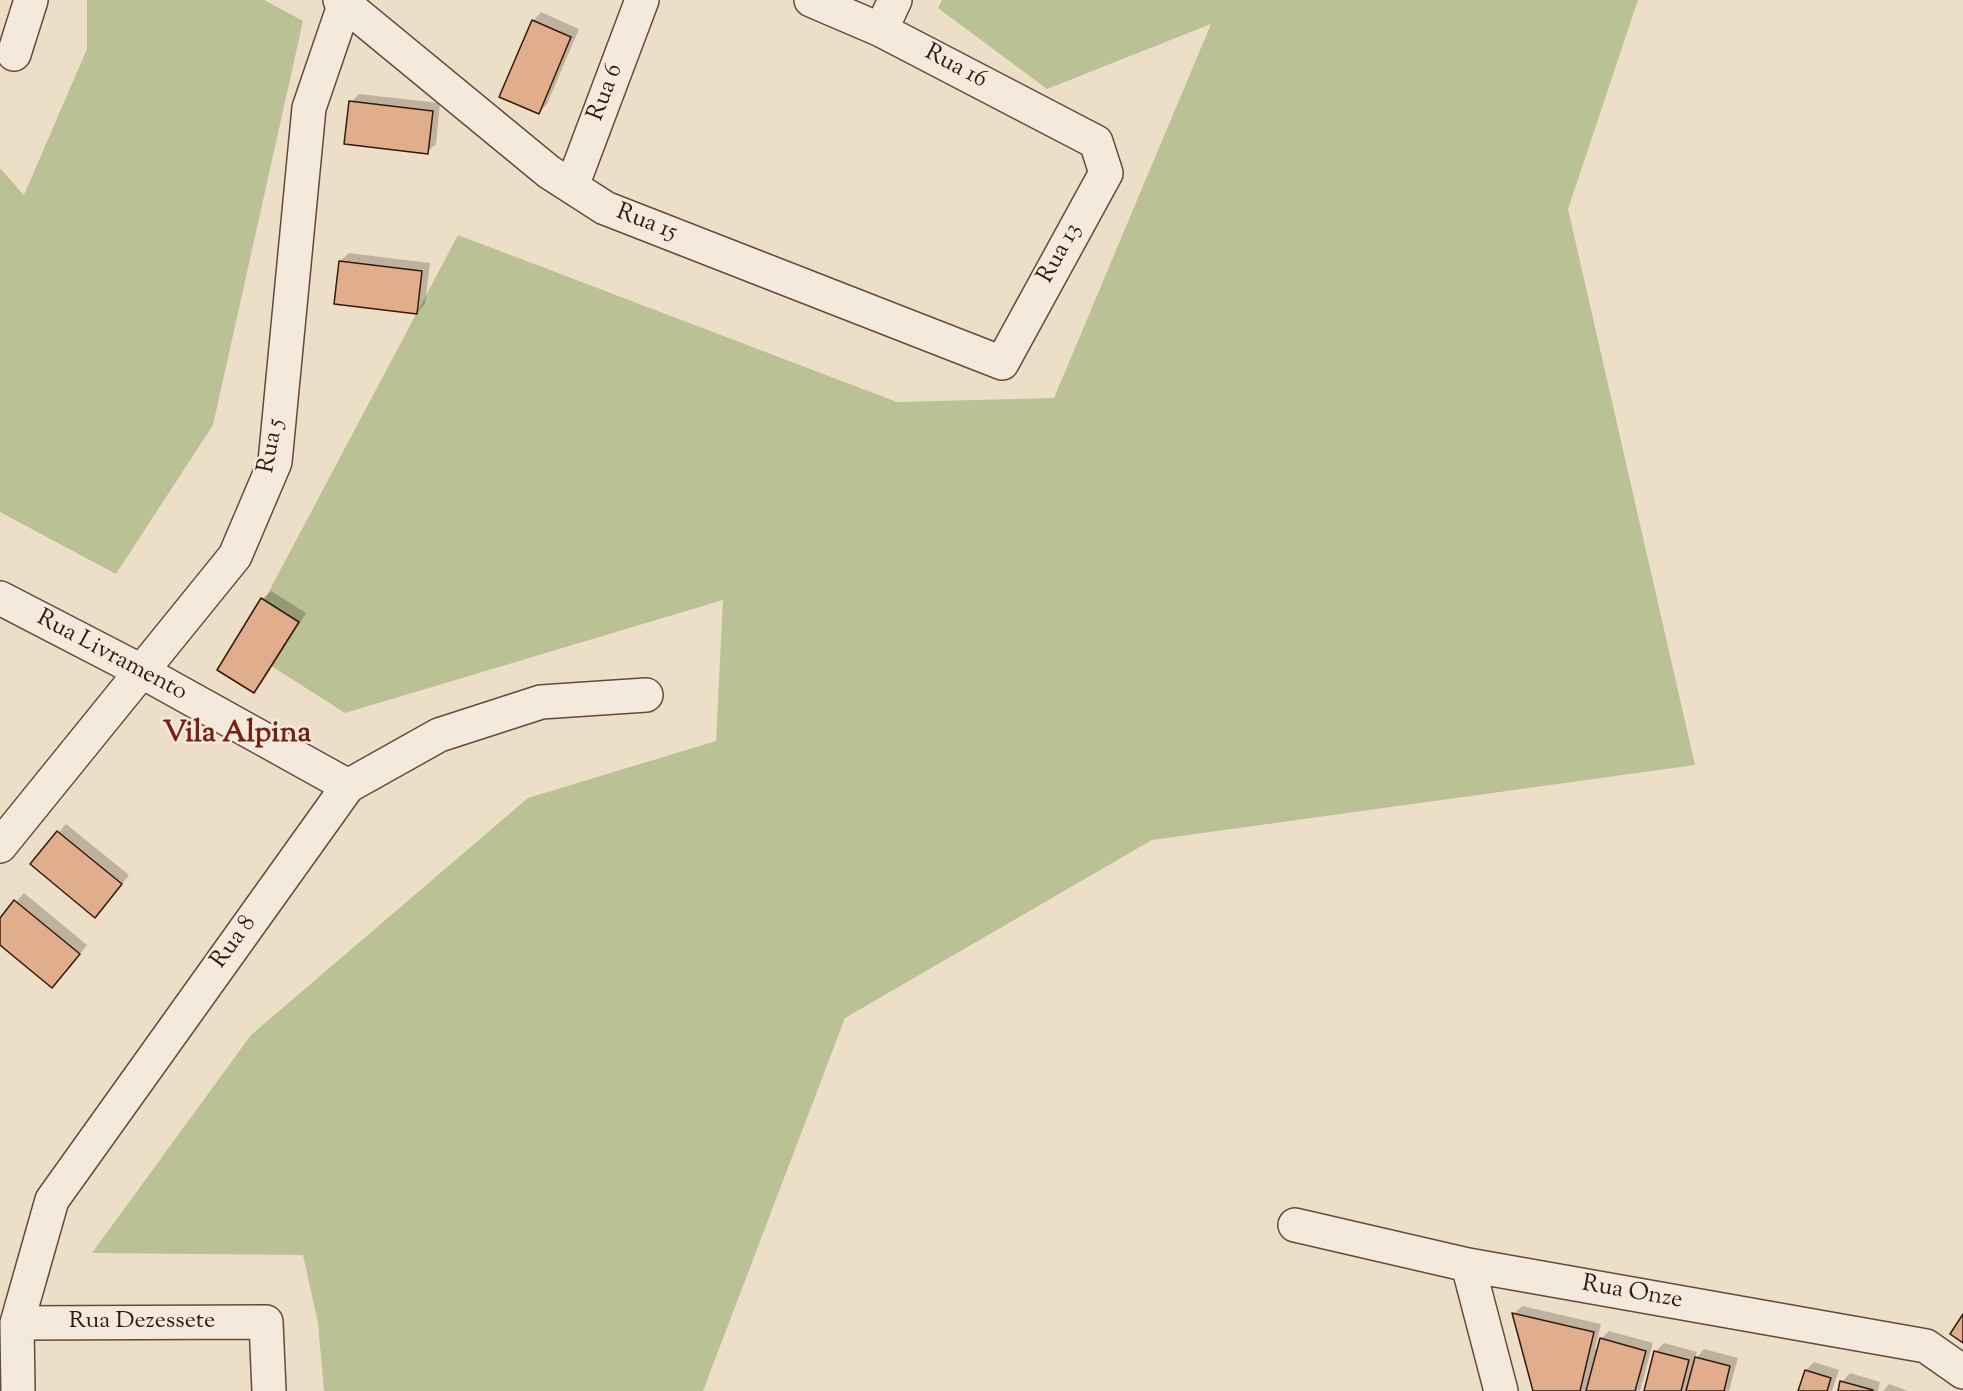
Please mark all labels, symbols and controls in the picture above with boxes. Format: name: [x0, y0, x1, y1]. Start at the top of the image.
street label: Rua 16: [919, 40, 991, 96]
street label: Rua 6: [583, 61, 631, 125]
street label: Rua 15: [611, 199, 681, 249]
street label: Rua 13: [1033, 219, 1089, 289]
street label: Rua 5: [254, 416, 292, 476]
street label: Rua Livramento: [31, 605, 191, 709]
district label: Vila Alpina: [163, 718, 311, 754]
street label: Rua 8: [206, 911, 264, 975]
street label: Rua Onze: [1580, 1271, 1684, 1317]
street label: Rua Dezessete: [69, 1309, 215, 1337]

